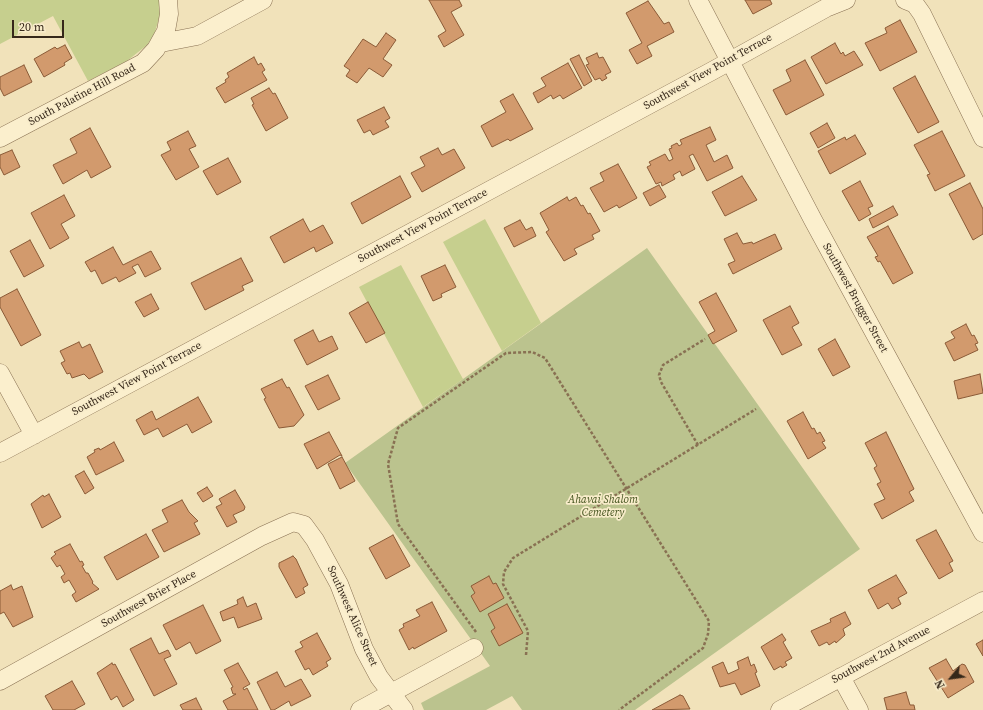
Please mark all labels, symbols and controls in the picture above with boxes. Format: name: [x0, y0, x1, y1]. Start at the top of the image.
scale bar: [14, 12, 66, 38]
text: 20 m: [19, 19, 45, 35]
street label: Southwest View Point Terrace: [641, 31, 775, 113]
street label: South Palatine Hill Road: [26, 61, 138, 129]
street label: Southwest View Point Terrace: [356, 186, 490, 266]
street label: Southwest Brugger Street: [819, 241, 891, 355]
street label: Southwest View Point Terrace: [70, 339, 204, 419]
park label: Ahavai Shalom Cemetery: [568, 493, 638, 519]
street label: Southwest Alice Street: [324, 564, 380, 668]
street label: Southwest Brier Place: [99, 567, 199, 631]
street label: Southwest 2nd Avenue: [830, 623, 932, 687]
north arrow: [931, 658, 971, 698]
text: N: [932, 677, 949, 691]

